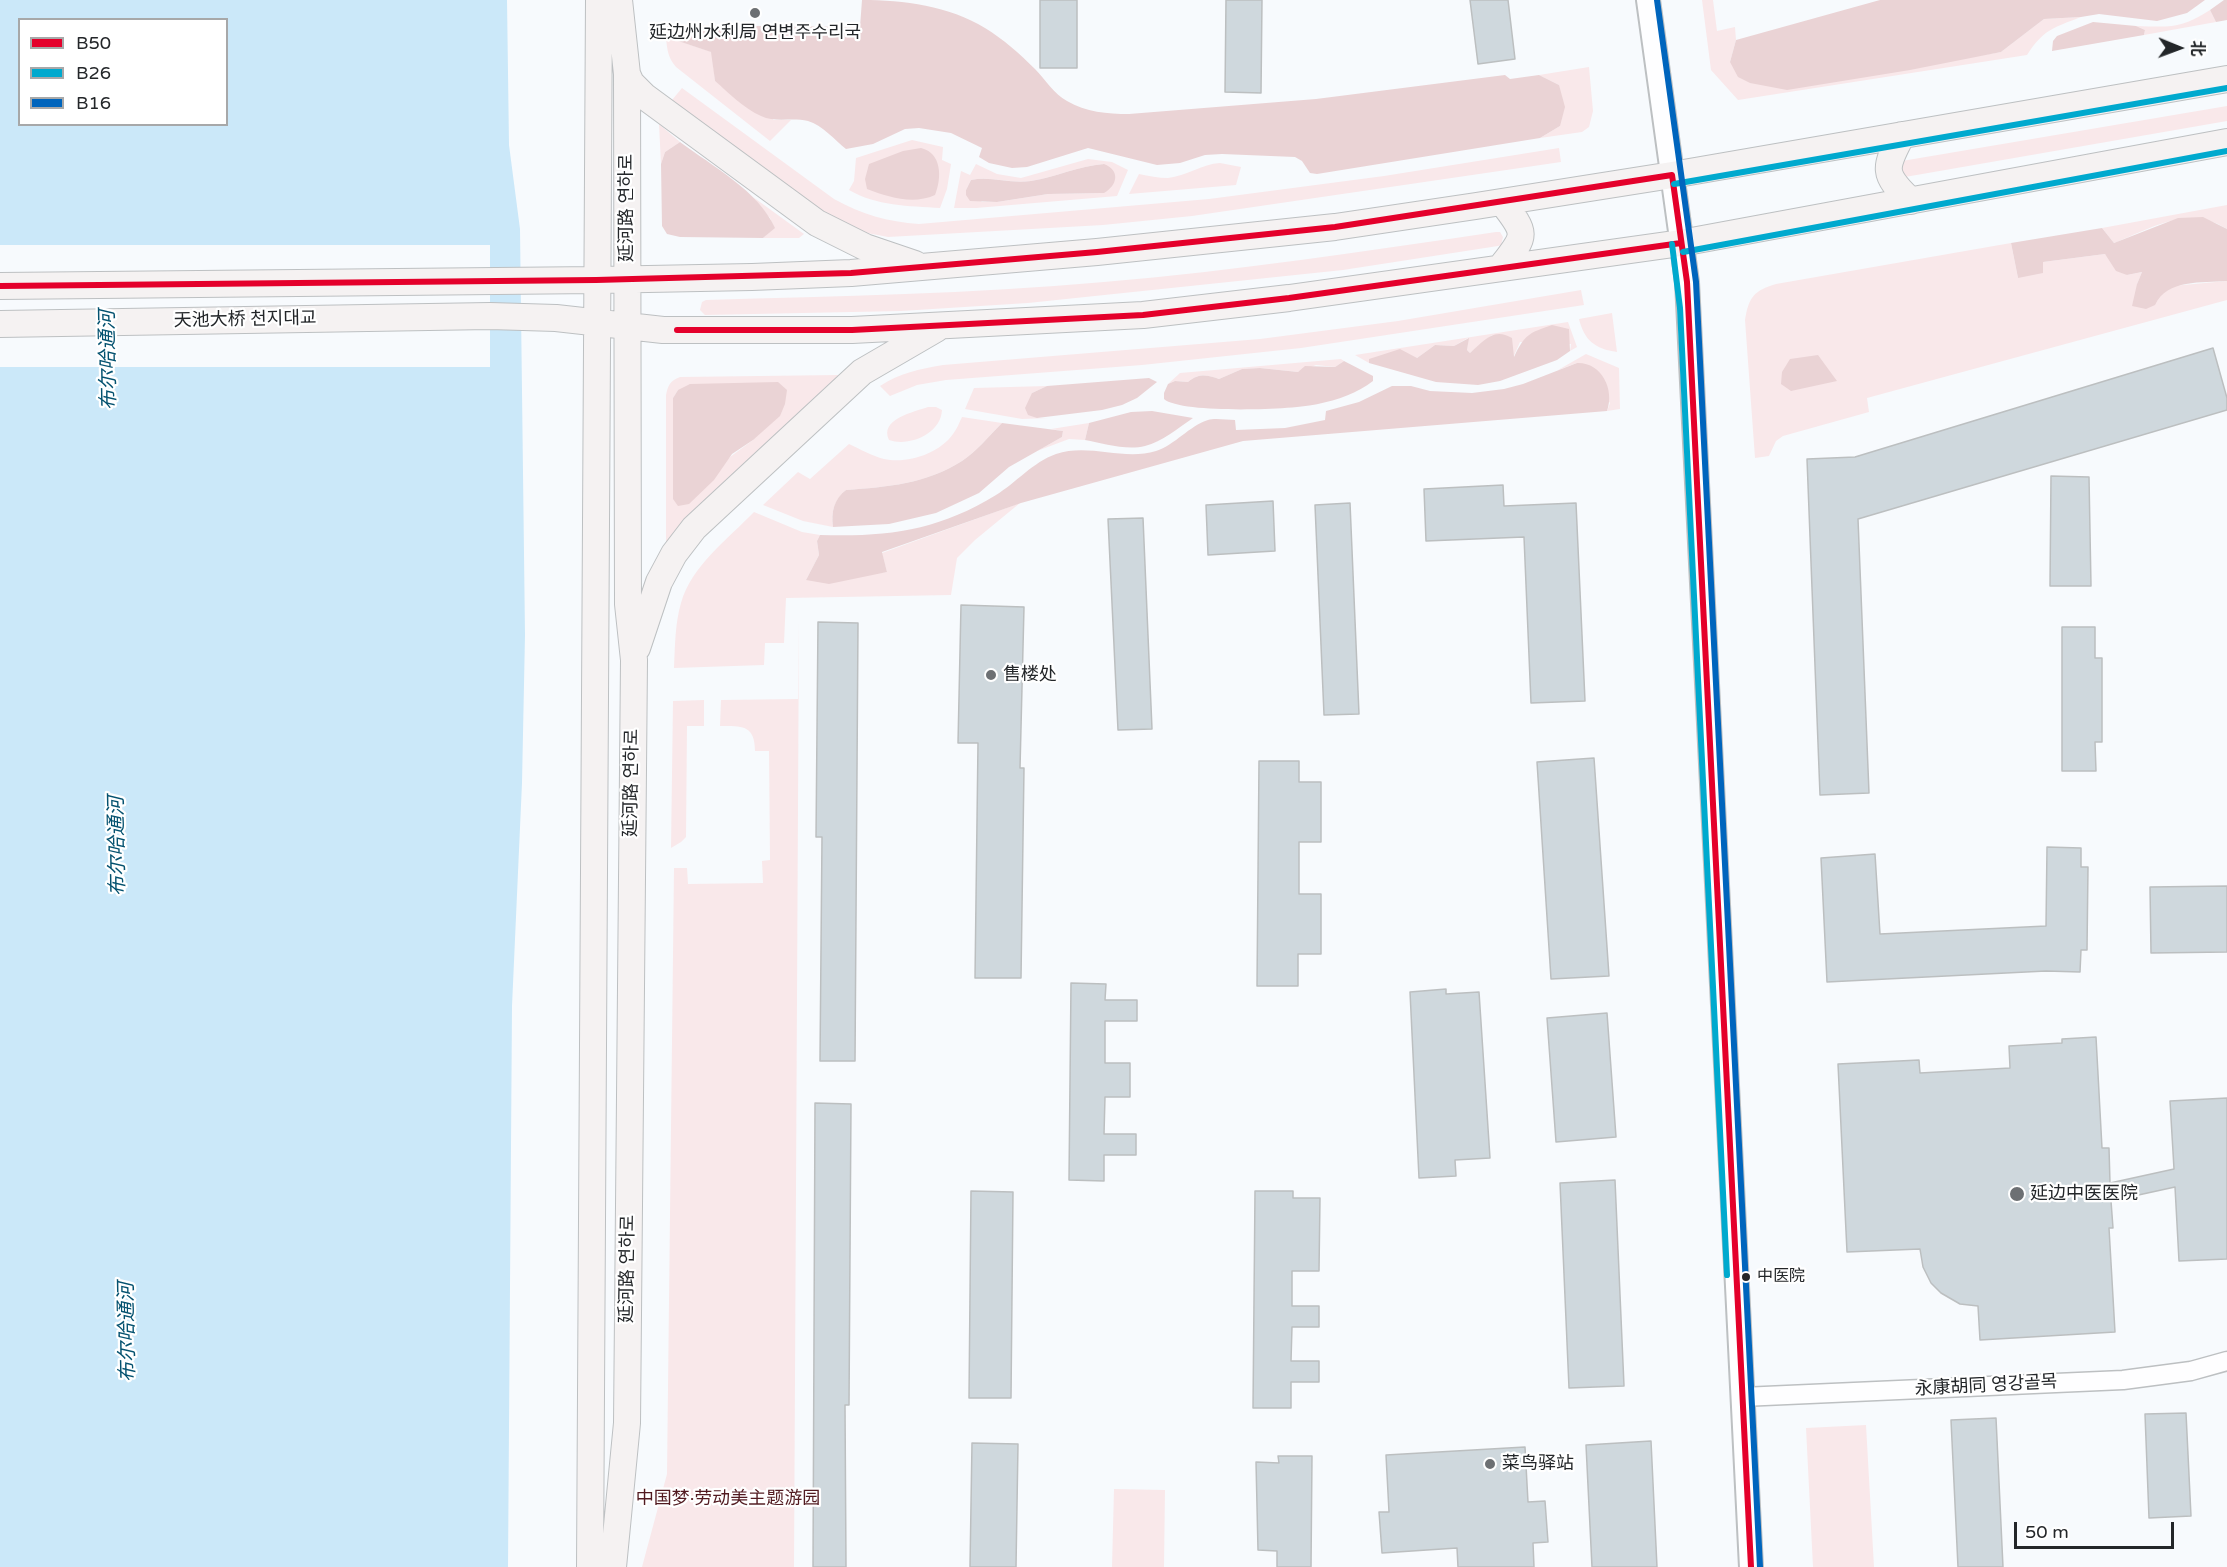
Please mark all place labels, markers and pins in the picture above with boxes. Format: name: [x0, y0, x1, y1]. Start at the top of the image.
marker: 延边州水利局 연변주수리국: [748, 6, 762, 20]
place label: 延边州水利局 연변주수리국: [649, 22, 861, 44]
place label: 售楼处: [1003, 664, 1057, 686]
marker: 售楼处: [984, 668, 998, 682]
place label: 延边中医医院: [2030, 1183, 2138, 1205]
marker: 延边中医医院: [2008, 1185, 2026, 1203]
place label: 中医院: [1757, 1267, 1805, 1287]
marker: 中医院: [1740, 1271, 1752, 1283]
place label: 菜鸟驿站: [1502, 1453, 1574, 1475]
marker: 菜鸟驿站: [1483, 1457, 1497, 1471]

